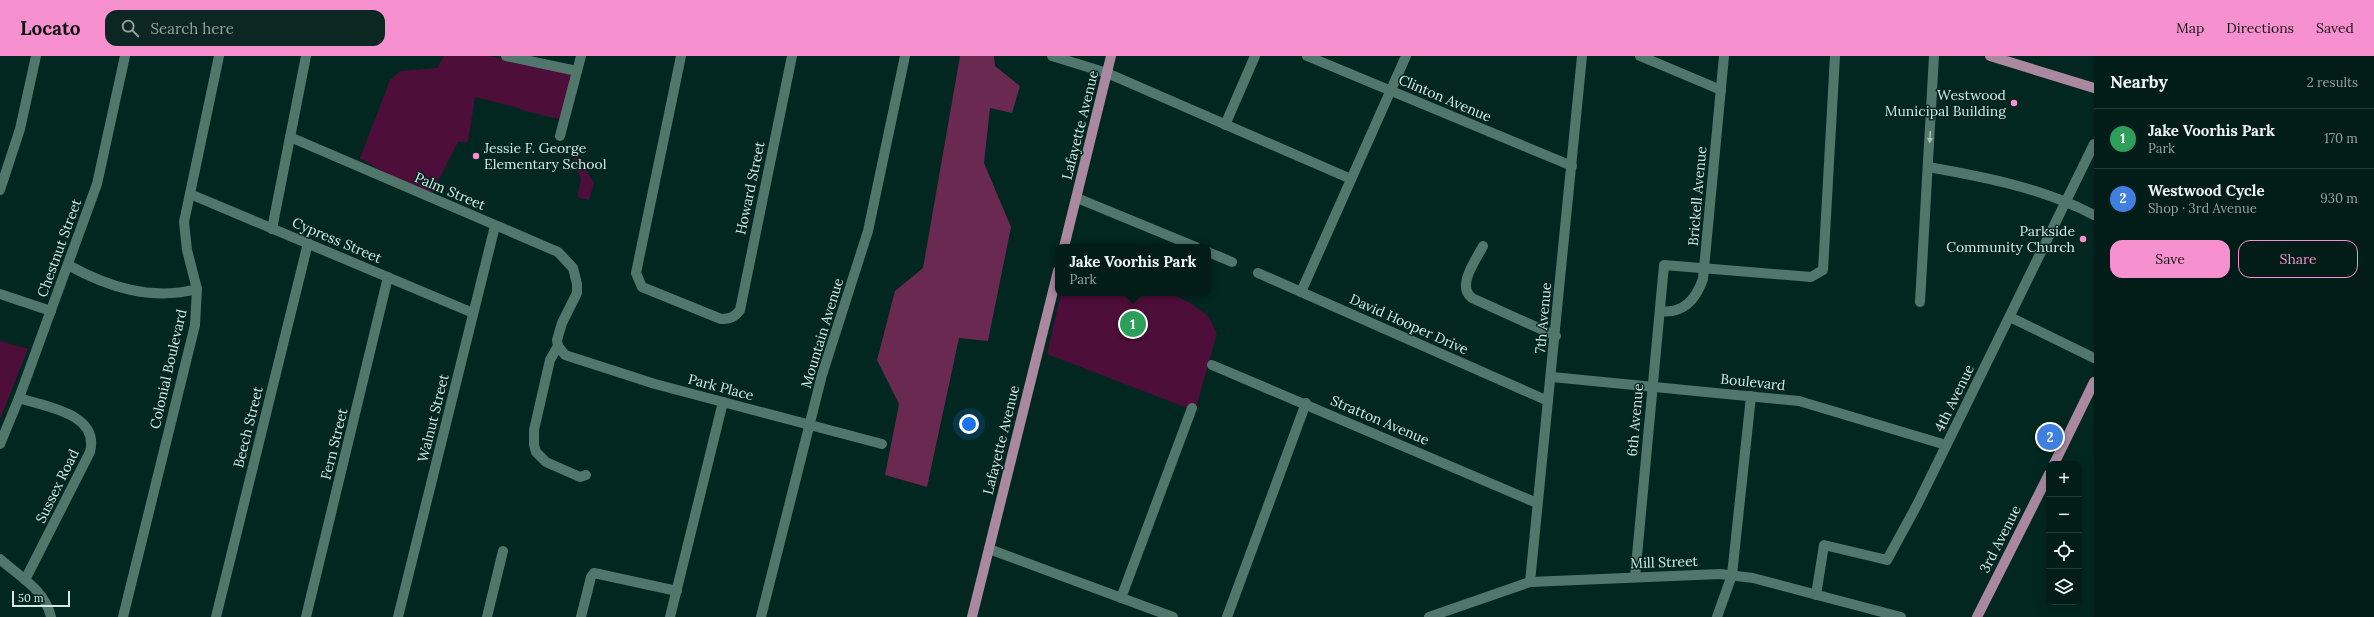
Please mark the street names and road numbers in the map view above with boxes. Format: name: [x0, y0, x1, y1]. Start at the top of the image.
street label: Lafayette Avenue: [1058, 68, 1102, 181]
street label: Clinton Avenue: [1396, 70, 1495, 126]
street label: Howard Street: [731, 139, 769, 236]
street label: Brickell Avenue: [1684, 145, 1710, 247]
street label: Palm Street: [412, 168, 489, 214]
street label: Chestnut Street: [33, 196, 85, 300]
street label: Cypress Street: [290, 213, 385, 267]
street label: Mountain Avenue: [797, 275, 847, 390]
street label: 7th Avenue: [1531, 281, 1555, 354]
street label: David Hooper Drive: [1347, 290, 1472, 358]
street label: Colonial Boulevard: [145, 307, 191, 431]
street label: 4th Avenue: [1930, 361, 1978, 435]
street label: Park Place: [686, 370, 756, 404]
street label: Boulevard: [1720, 370, 1786, 394]
street label: Walnut Street: [413, 372, 453, 464]
street label: 6th Avenue: [1623, 382, 1647, 457]
street label: Lafayette Avenue: [979, 383, 1023, 496]
street label: Beech Street: [229, 384, 267, 469]
street label: Stratton Avenue: [1328, 391, 1432, 449]
street label: Fern Street: [316, 406, 352, 482]
street label: Sussex Road: [31, 446, 83, 526]
street label: 3rd Avenue: [1975, 502, 2025, 576]
street label: Mill Street: [1630, 552, 1699, 572]

